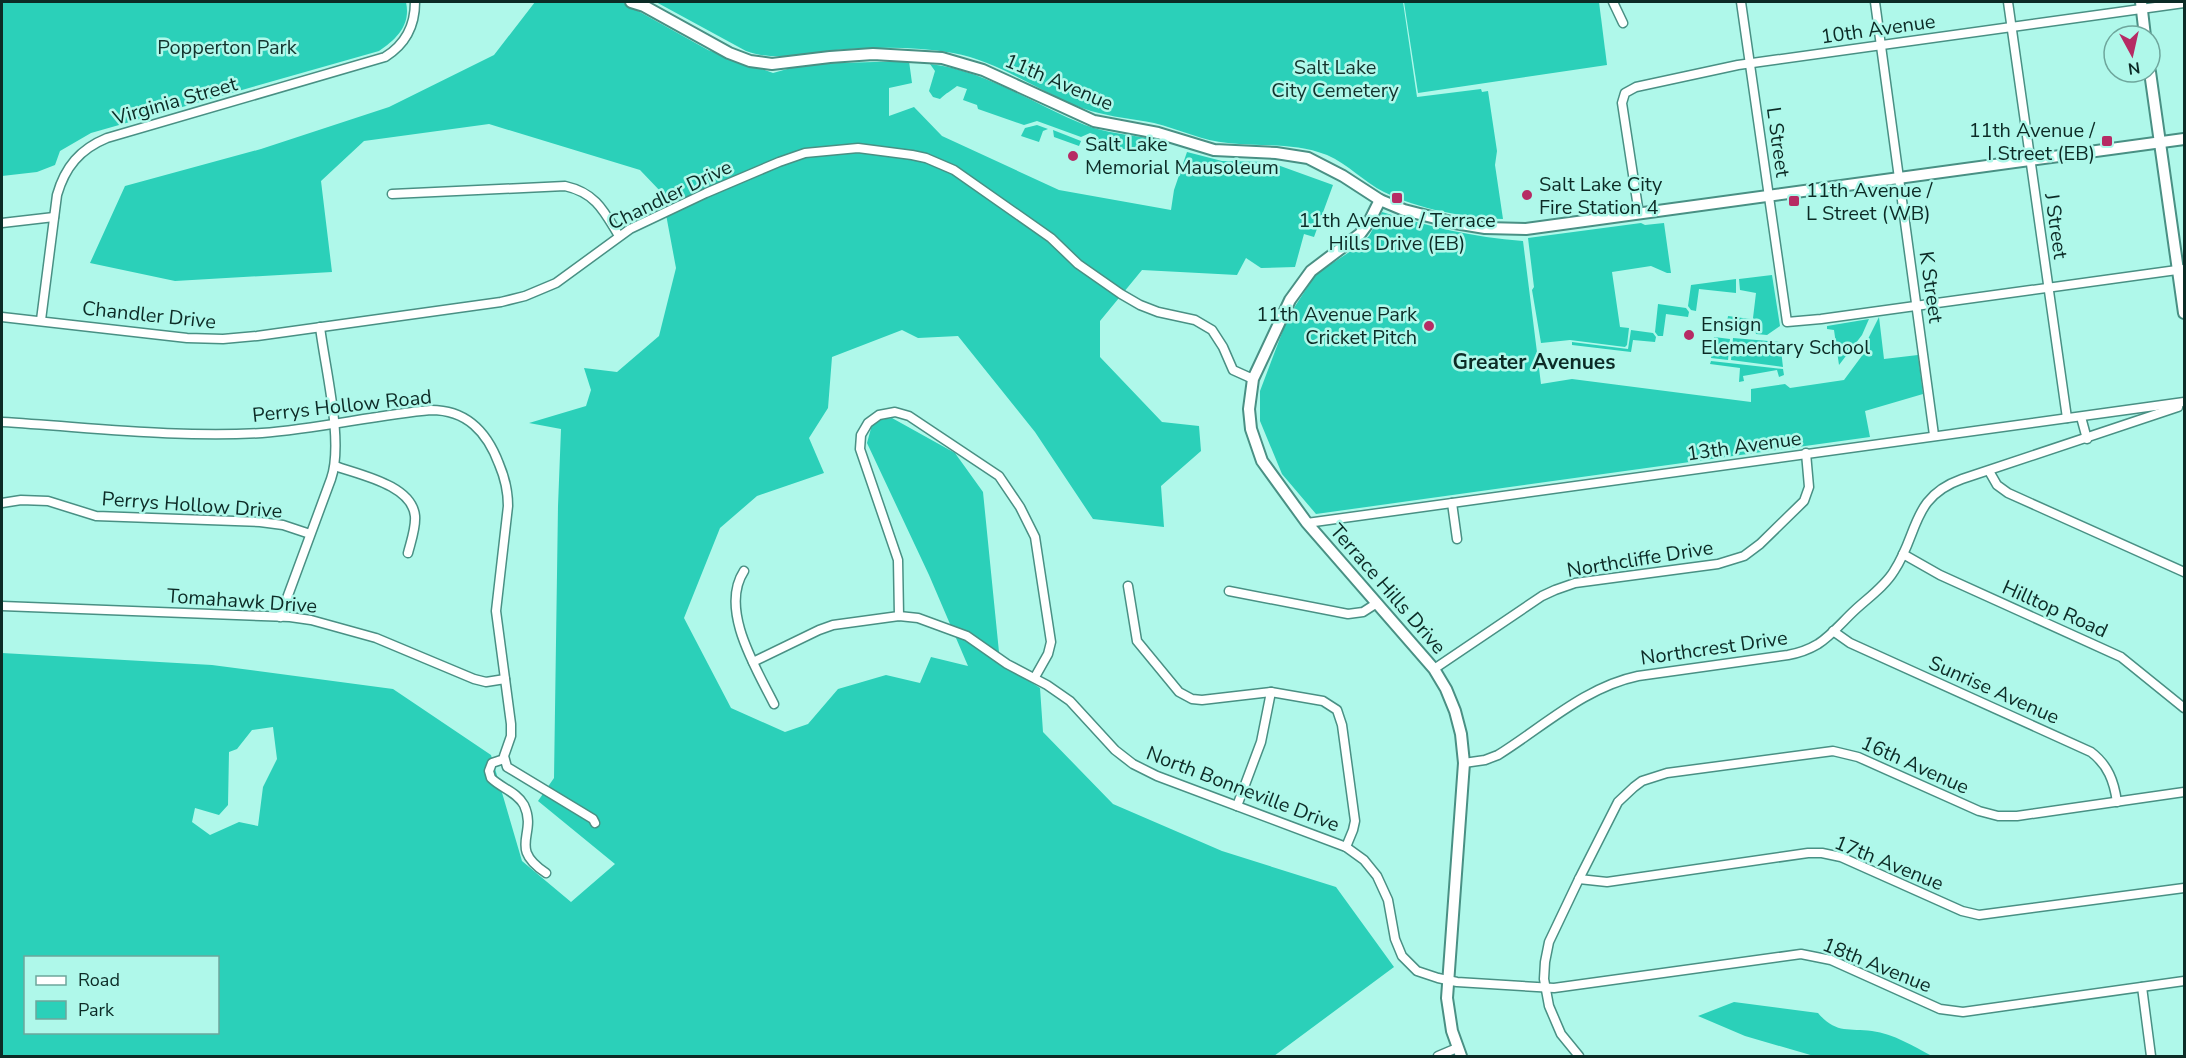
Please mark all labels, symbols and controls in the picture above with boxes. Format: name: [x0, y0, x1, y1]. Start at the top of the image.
street label: 10th Avenue: [1819, 8, 1937, 50]
north arrow: [2102, 24, 2162, 84]
park label: Popperton Park: [157, 34, 298, 61]
street label: 11th Avenue: [1001, 47, 1117, 117]
park label: Salt Lake City Cemetery: [1271, 54, 1399, 104]
text: N: [2126, 56, 2141, 80]
street label: Virginia Street: [109, 70, 241, 132]
street label: L Street: [1760, 105, 1796, 180]
place label: 11th Avenue / I Street (EB): [1969, 117, 2096, 167]
place label: Salt Lake Memorial Mausoleum: [1085, 131, 1279, 181]
marker: 11th Avenue / I Street (EB): [2100, 134, 2114, 148]
marker: Salt Lake Memorial Mausoleum: [1066, 149, 1080, 163]
street label: Chandler Drive: [604, 153, 736, 237]
place label: Salt Lake City Fire Station 4: [1539, 171, 1663, 221]
place label: 11th Avenue / L Street (WB): [1806, 177, 1934, 227]
marker: Salt Lake City Fire Station 4: [1520, 188, 1534, 202]
street label: J Street: [2038, 190, 2074, 262]
marker: 11th Avenue / Terrace Hills Drive (EB): [1390, 191, 1404, 205]
marker: 11th Avenue / L Street (WB): [1787, 194, 1801, 208]
place label: 11th Avenue / Terrace Hills Drive (EB): [1298, 207, 1496, 257]
street label: K Street: [1913, 249, 1950, 326]
street label: Chandler Drive: [81, 295, 217, 335]
place label: 11th Avenue Park Cricket Pitch: [1256, 301, 1418, 351]
place label: Ensign Elementary School: [1701, 311, 1870, 361]
marker: 11th Avenue Park Cricket Pitch: [1422, 319, 1436, 333]
marker: Ensign Elementary School: [1682, 328, 1696, 342]
district label: Greater Avenues: [1453, 348, 1615, 376]
street label: Perrys Hollow Road: [251, 383, 433, 429]
street label: 13th Avenue: [1685, 425, 1803, 467]
street label: Perrys Hollow Drive: [101, 485, 283, 525]
street label: Terrace Hills Drive: [1324, 518, 1452, 660]
street label: Northcliffe Drive: [1565, 534, 1715, 584]
street label: Hilltop Road: [1998, 574, 2112, 644]
street label: Tomahawk Drive: [166, 582, 318, 620]
street label: Northcrest Drive: [1639, 624, 1789, 672]
street label: Sunrise Avenue: [1924, 649, 2064, 731]
street label: 16th Avenue: [1857, 729, 1973, 801]
street label: North Bonneville Drive: [1143, 740, 1343, 838]
street label: 17th Avenue: [1830, 829, 1948, 897]
street label: 18th Avenue: [1818, 931, 1936, 999]
legend: [24, 956, 219, 1034]
text: Road: [78, 968, 120, 992]
text: Park: [78, 998, 115, 1022]

